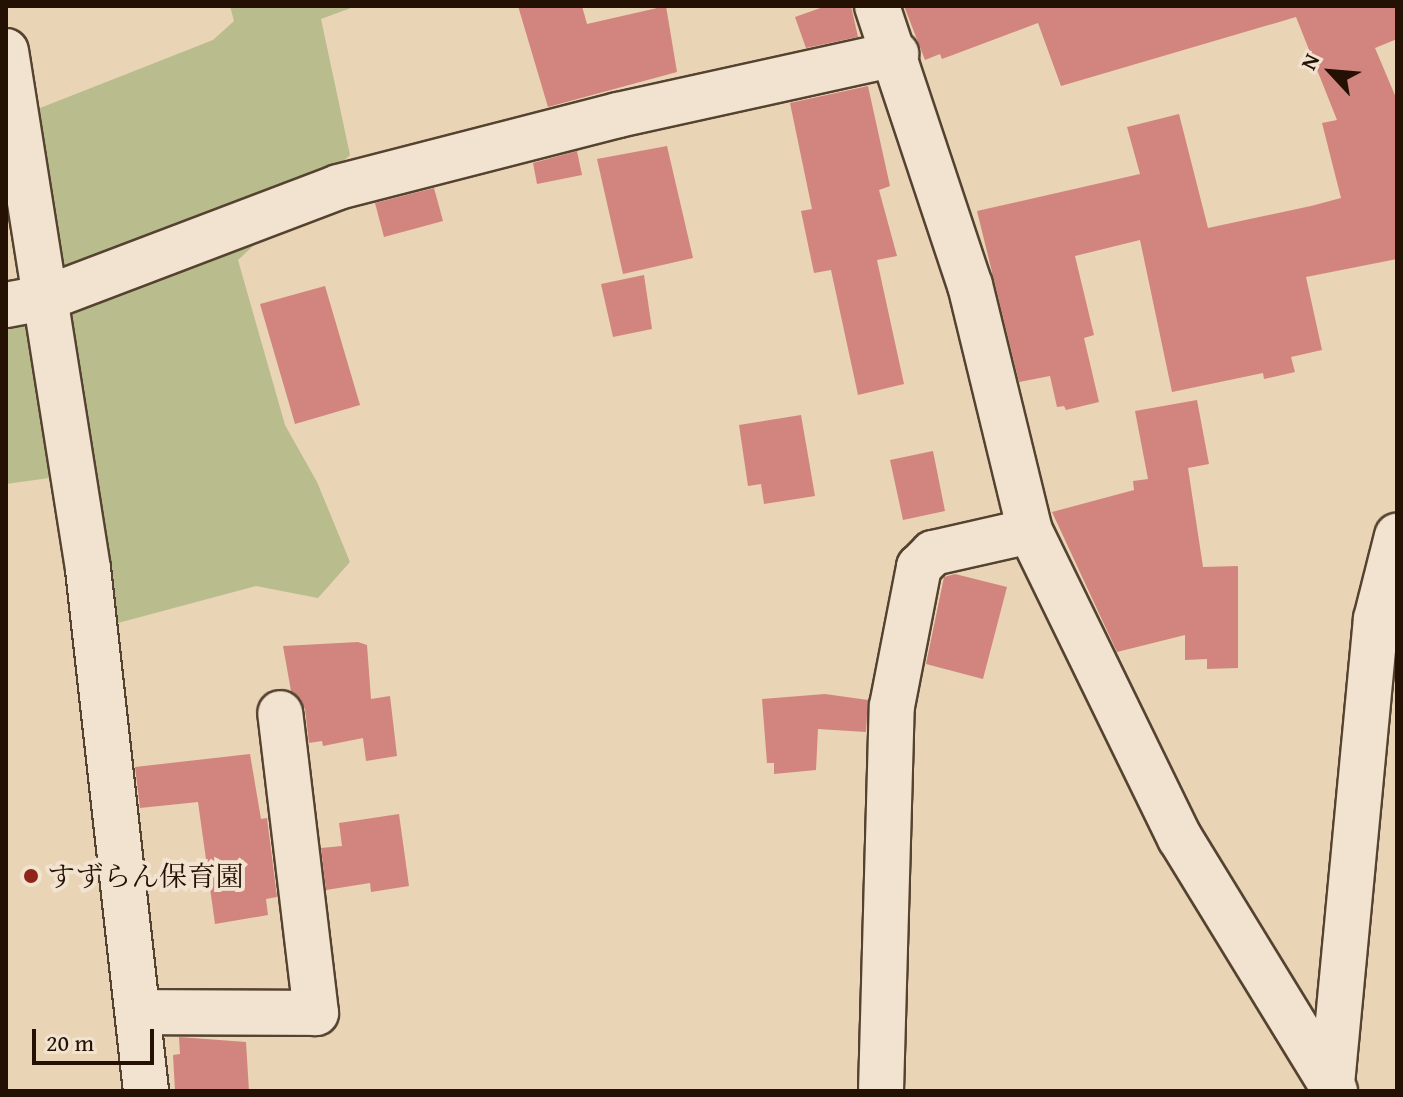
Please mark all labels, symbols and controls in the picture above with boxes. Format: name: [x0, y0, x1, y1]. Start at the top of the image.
north arrow: [1291, 32, 1371, 112]
text: N: [1292, 48, 1327, 75]
place label: すずらん保育園: [47, 859, 243, 893]
marker: すずらん保育園: [22, 867, 40, 885]
scale bar: [36, 1013, 158, 1063]
text: 20 m: [46, 1025, 94, 1060]

